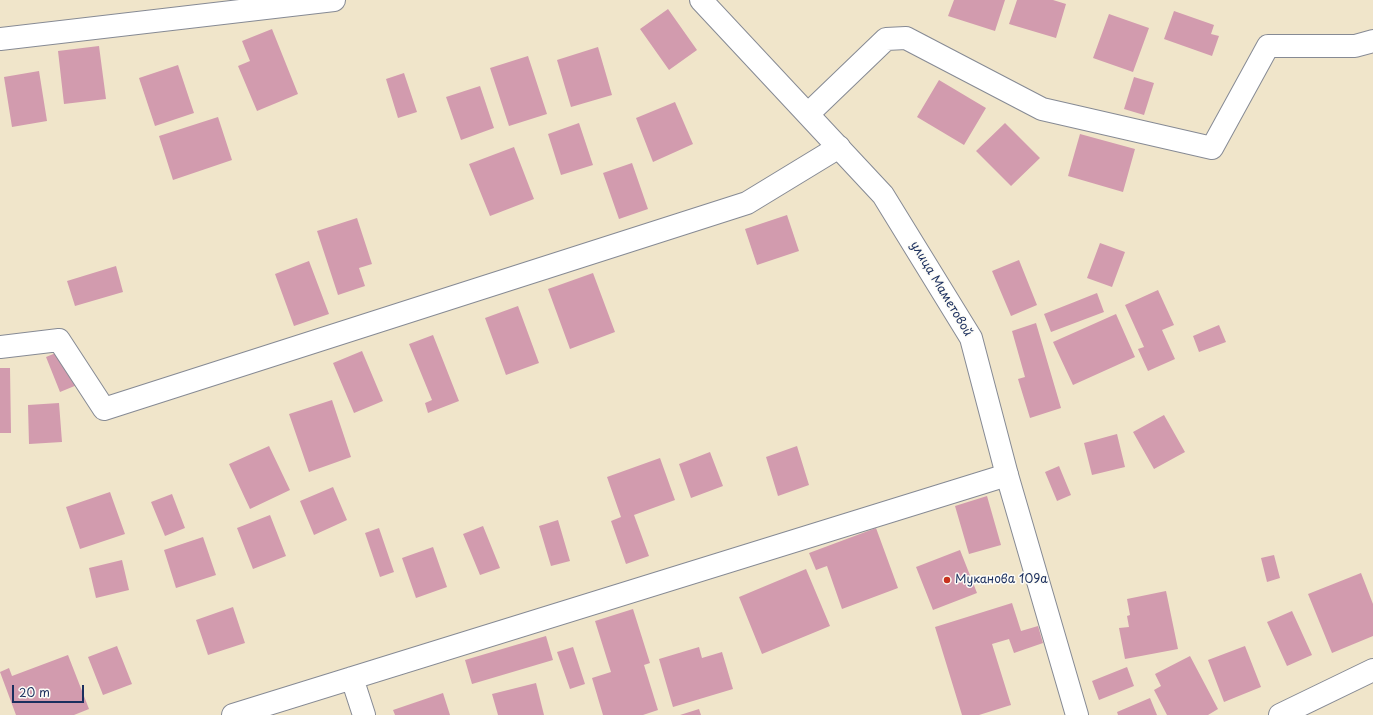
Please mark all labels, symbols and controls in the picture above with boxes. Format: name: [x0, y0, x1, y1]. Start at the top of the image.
street label: улица Маметовой: [907, 239, 975, 339]
place label: Муканова 109а: [955, 573, 1048, 587]
marker: Муканова 109а: [942, 575, 952, 585]
scale bar: [14, 677, 86, 703]
text: 20 m: [19, 683, 50, 701]

